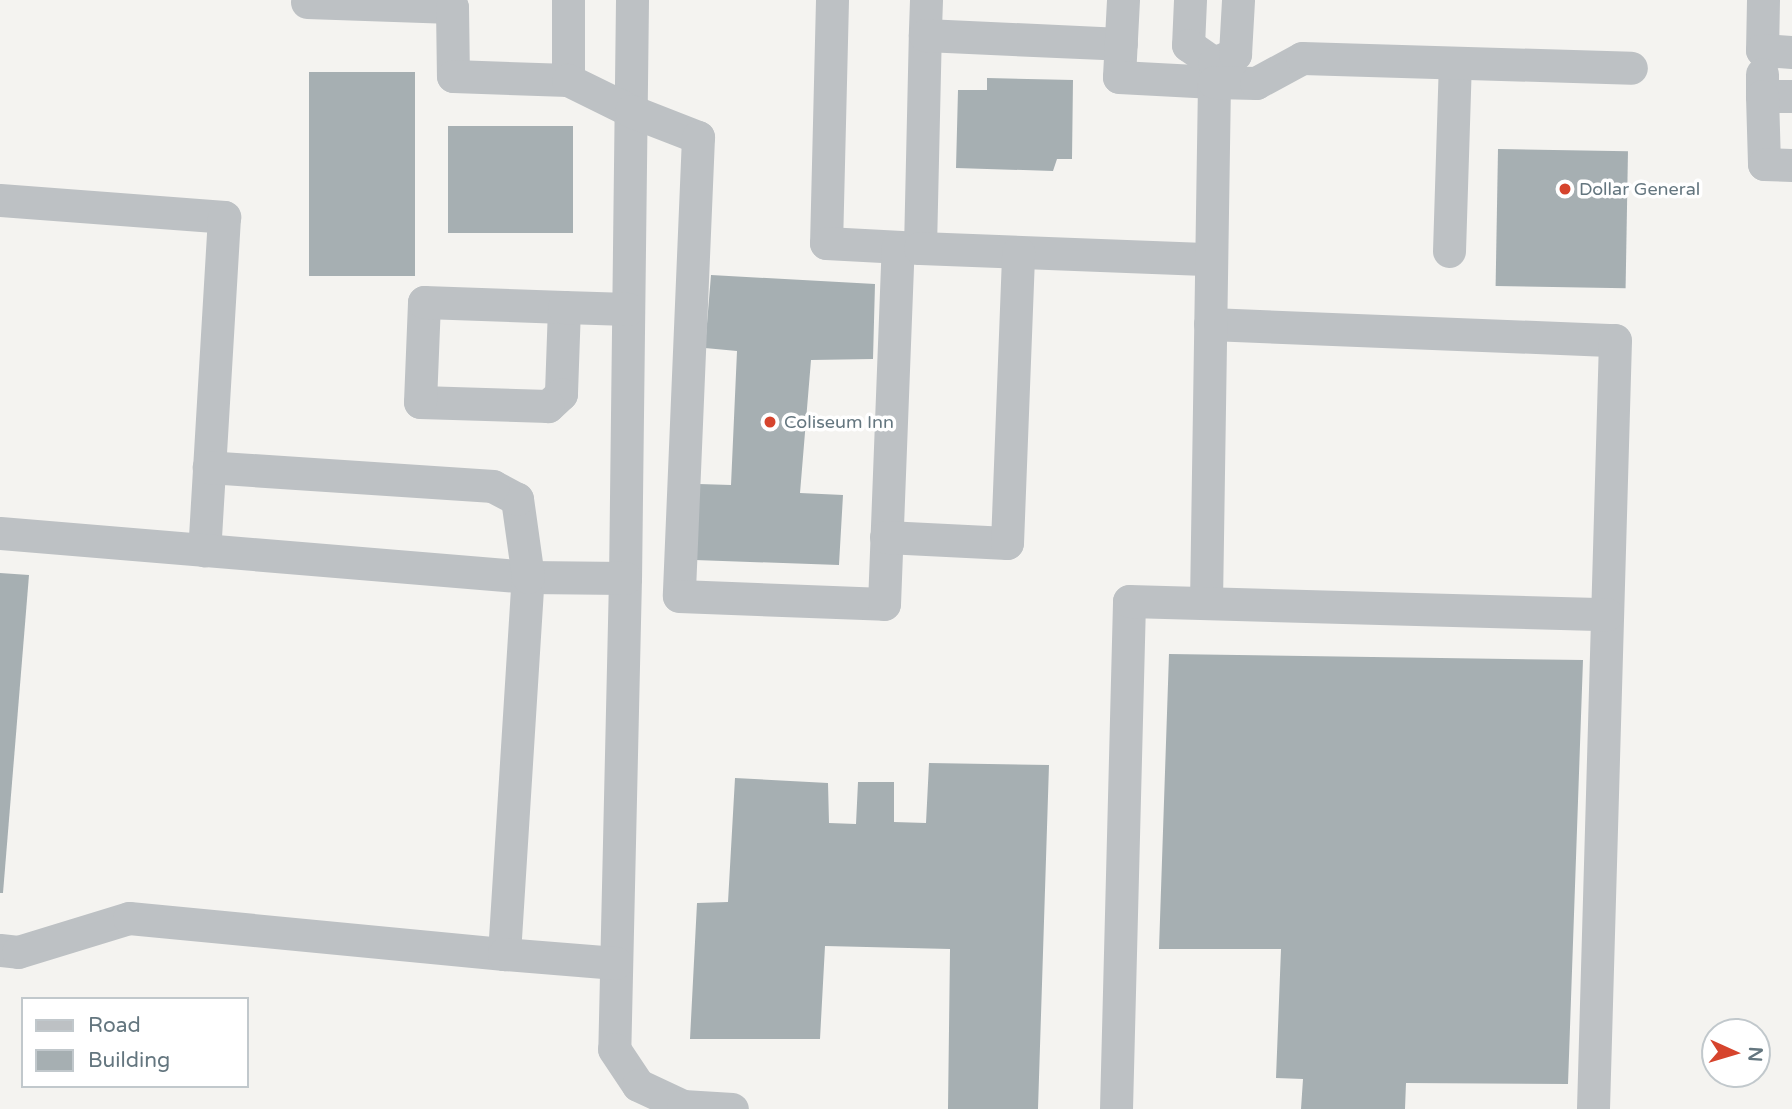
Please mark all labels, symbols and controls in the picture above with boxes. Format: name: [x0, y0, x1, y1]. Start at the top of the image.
place label: Dollar General: [1579, 178, 1700, 200]
marker: Dollar General: [1557, 181, 1573, 197]
place label: Coliseum Inn: [784, 411, 894, 433]
marker: Coliseum Inn: [762, 414, 778, 430]
legend: [21, 997, 248, 1088]
text: Road: [88, 1013, 141, 1038]
north arrow: [1701, 1018, 1771, 1088]
text: N: [1743, 1046, 1766, 1063]
text: Building: [88, 1048, 170, 1073]

